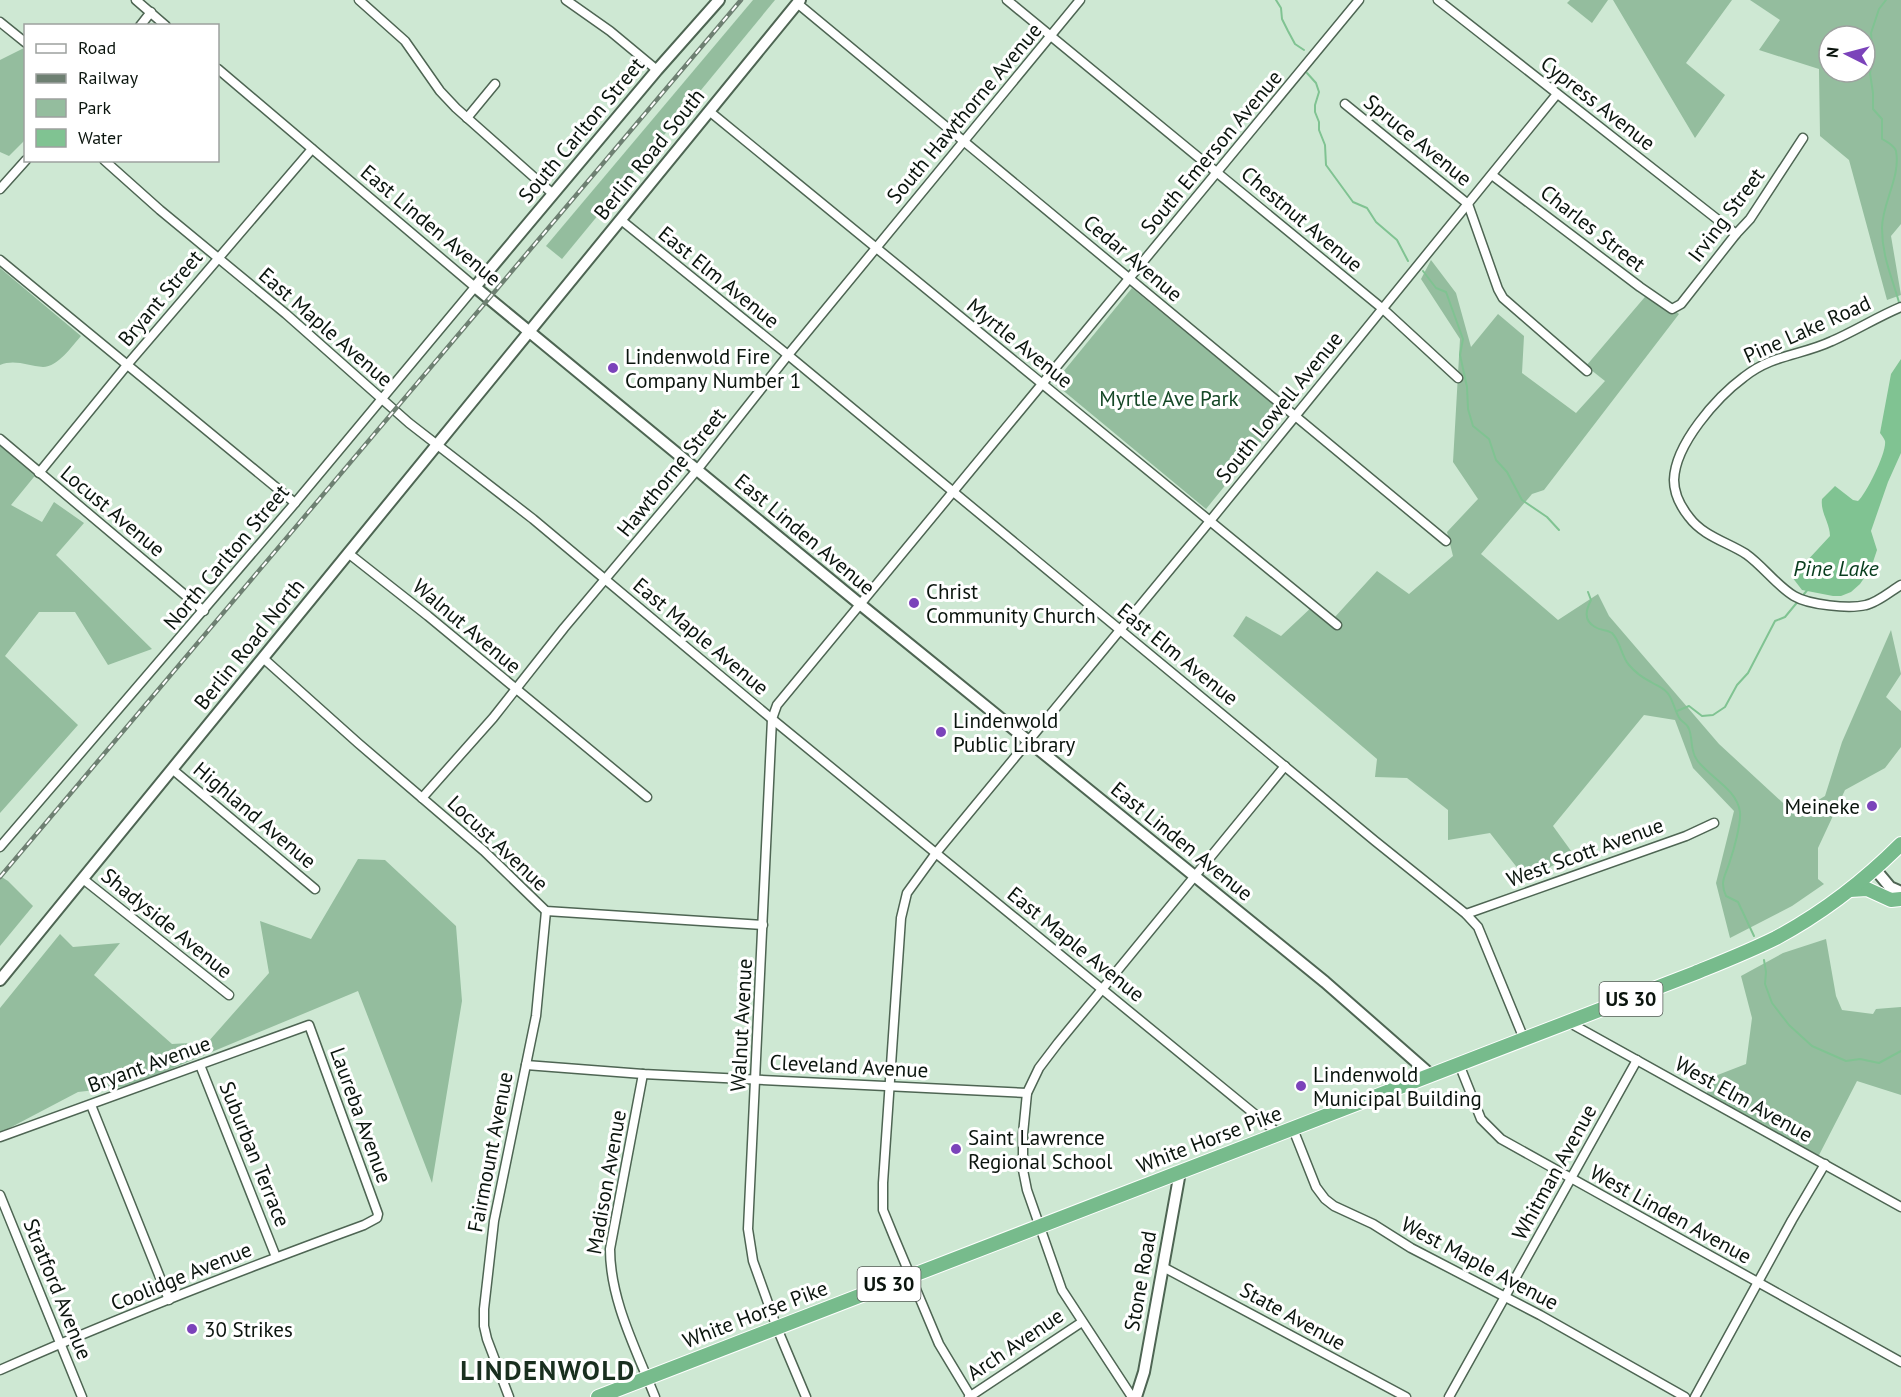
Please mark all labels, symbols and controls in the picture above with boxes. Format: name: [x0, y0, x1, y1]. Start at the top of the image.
street label: South Hawthorne Avenue: [881, 17, 1047, 209]
legend: [24, 24, 219, 162]
north arrow: [1817, 24, 1877, 84]
text: Road: [78, 36, 116, 59]
text: N: [1822, 46, 1843, 59]
street label: Cypress Avenue: [1535, 50, 1661, 156]
street label: South Carlton Street: [512, 52, 650, 208]
street label: South Emerson Avenue: [1134, 64, 1288, 240]
text: Railway: [78, 66, 139, 89]
street label: Berlin Road South: [588, 83, 710, 225]
street label: Spruce Avenue: [1359, 88, 1477, 192]
text: Park: [78, 96, 111, 119]
text: Water: [78, 126, 122, 149]
street label: East Linden Avenue: [355, 158, 507, 292]
street label: Chestnut Avenue: [1236, 160, 1368, 278]
street label: Irving Street: [1682, 163, 1770, 267]
street label: Charles Street: [1535, 179, 1651, 277]
street label: Cedar Avenue: [1078, 209, 1188, 307]
street label: East Elm Avenue: [653, 220, 785, 334]
street label: Bryant Street: [112, 244, 208, 352]
street label: East Maple Avenue: [253, 261, 399, 393]
street label: Pine Lake Road: [1739, 289, 1875, 369]
street label: Myrtle Avenue: [962, 292, 1078, 394]
street label: South Lowell Avenue: [1210, 326, 1348, 488]
place label: Lindenwold Fire Company Number 1: [625, 343, 801, 394]
marker: Lindenwold Fire Company Number 1: [606, 361, 620, 375]
park label: Myrtle Ave Park: [1099, 385, 1239, 412]
street label: Hawthorne Street: [611, 402, 731, 542]
street label: Locust Avenue: [55, 459, 171, 563]
street label: East Linden Avenue: [729, 467, 881, 601]
street label: North Carlton Street: [157, 479, 295, 635]
water label: Pine Lake: [1793, 554, 1879, 582]
street label: East Maple Avenue: [628, 571, 774, 701]
street label: Berlin Road North: [188, 573, 310, 715]
street label: Walnut Avenue: [407, 573, 527, 679]
place label: Christ Community Church: [926, 578, 1096, 629]
marker: Christ Community Church: [907, 596, 921, 610]
street label: East Elm Avenue: [1112, 597, 1244, 711]
place label: Lindenwold Public Library: [953, 707, 1076, 758]
marker: Lindenwold Public Library: [934, 725, 948, 739]
street label: Highland Avenue: [188, 756, 322, 874]
street label: East Linden Avenue: [1105, 775, 1259, 907]
street label: Locust Avenue: [442, 789, 554, 897]
place label: Meineke: [1784, 793, 1860, 820]
marker: Meineke: [1865, 799, 1879, 813]
street label: West Scott Avenue: [1503, 811, 1667, 893]
street label: Shadyside Avenue: [96, 862, 238, 984]
street label: East Maple Avenue: [1002, 880, 1150, 1008]
street label: Walnut Avenue: [724, 958, 758, 1092]
road number: US 30: [1600, 982, 1662, 1016]
street label: Bryant Avenue: [84, 1029, 214, 1099]
street label: Laureba Avenue: [324, 1044, 398, 1186]
street label: Cleveland Avenue: [769, 1048, 929, 1084]
street label: West Elm Avenue: [1670, 1050, 1818, 1148]
place label: Lindenwold Municipal Building: [1313, 1061, 1482, 1112]
street label: Fairmount Avenue: [461, 1070, 519, 1234]
street label: Suburban Terrace: [214, 1077, 296, 1231]
marker: Lindenwold Municipal Building: [1294, 1079, 1308, 1093]
street label: White Horse Pike: [1133, 1099, 1285, 1179]
street label: Whitman Avenue: [1506, 1099, 1602, 1245]
street label: Madison Avenue: [580, 1108, 632, 1256]
place label: Saint Lawrence Regional School: [968, 1124, 1112, 1175]
marker: Saint Lawrence Regional School: [949, 1142, 963, 1156]
street label: West Linden Avenue: [1585, 1158, 1757, 1270]
street label: West Maple Avenue: [1397, 1210, 1563, 1316]
street label: Stratford Avenue: [17, 1215, 99, 1363]
street label: Stone Road: [1118, 1229, 1162, 1333]
street label: Coolidge Avenue: [107, 1236, 255, 1316]
road number: US 30: [858, 1267, 920, 1301]
street label: White Horse Pike: [679, 1274, 831, 1354]
street label: State Avenue: [1235, 1276, 1351, 1356]
street label: Arch Avenue: [961, 1302, 1069, 1386]
place label: 30 Strikes: [204, 1316, 293, 1343]
marker: 30 Strikes: [185, 1322, 199, 1336]
district label: LINDENWOLD: [460, 1353, 636, 1387]

